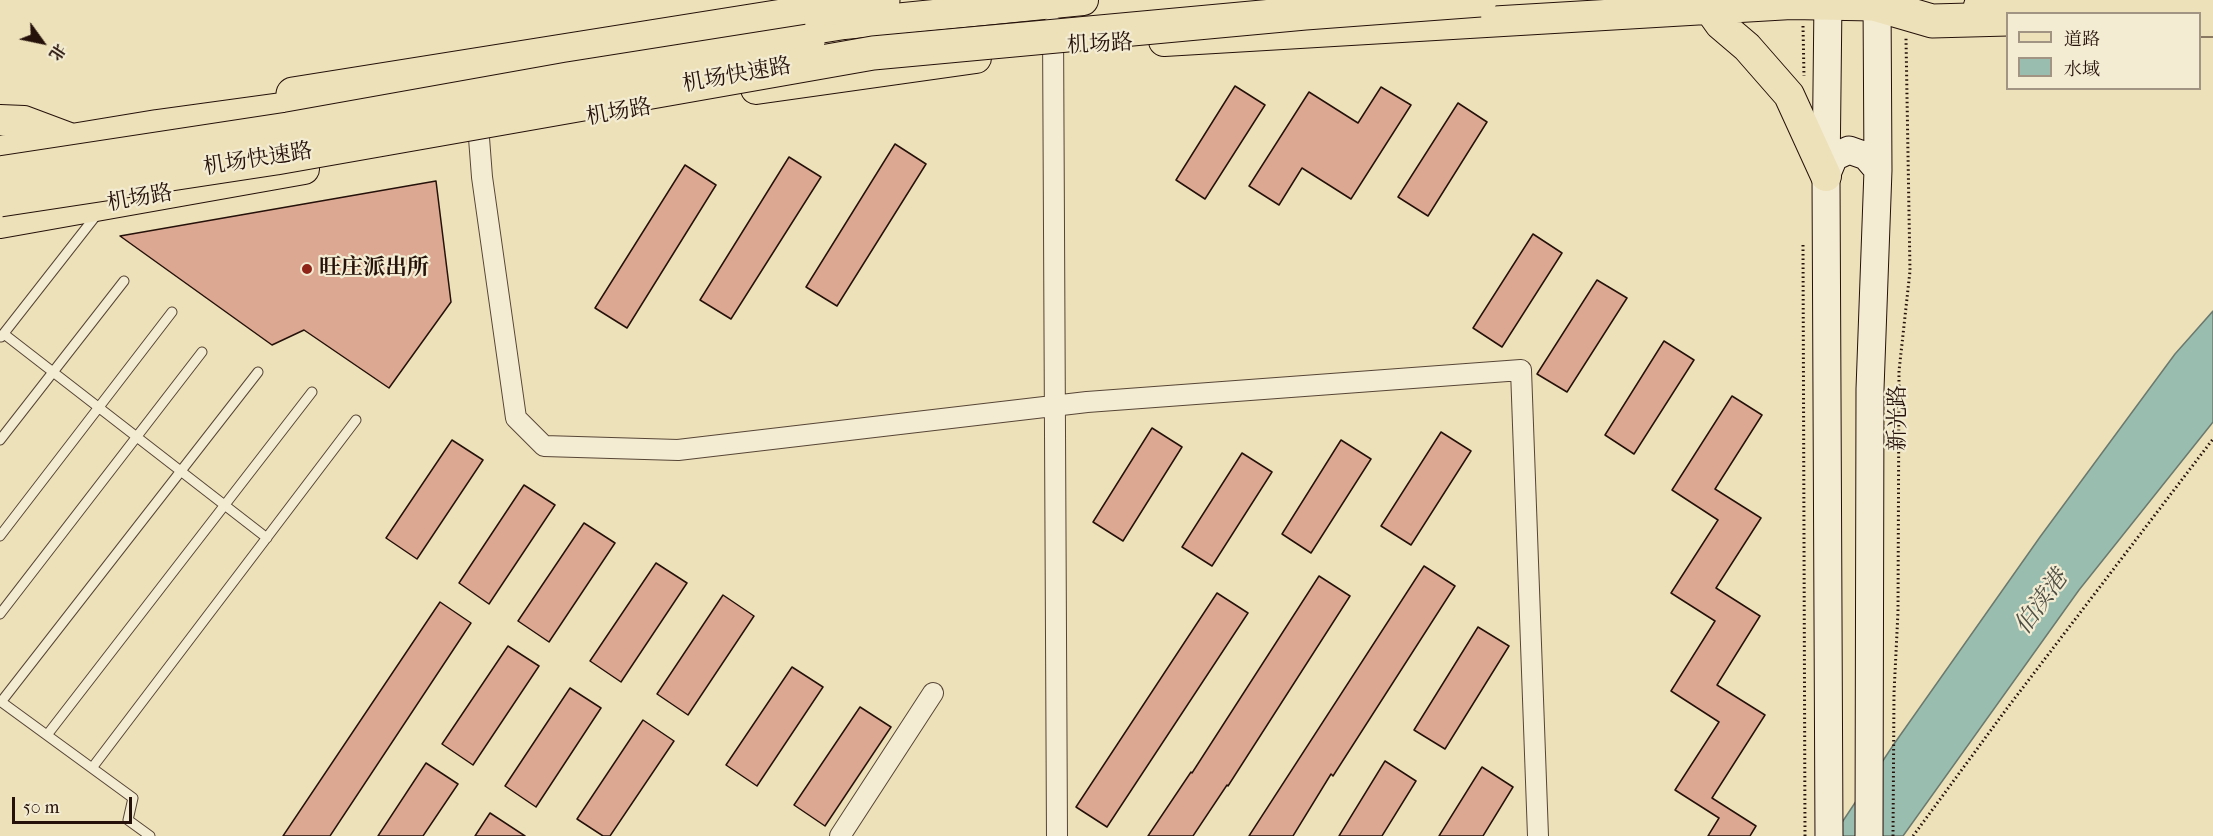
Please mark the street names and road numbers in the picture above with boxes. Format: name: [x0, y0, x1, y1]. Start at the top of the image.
street label: 机场路: [1066, 30, 1134, 60]
street label: 机场快速路: [681, 53, 793, 99]
street label: 机场路: [584, 94, 654, 132]
street label: 机场快速路: [202, 138, 314, 182]
street label: 机场路: [105, 180, 175, 218]
street label: 新光路: [1886, 385, 1912, 451]

